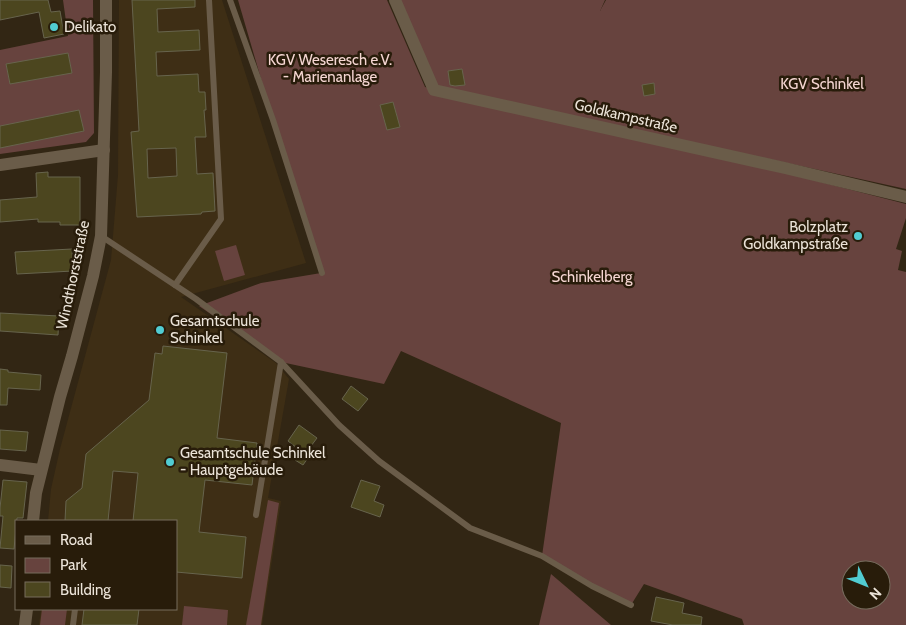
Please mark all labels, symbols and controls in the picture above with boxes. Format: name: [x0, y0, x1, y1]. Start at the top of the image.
place label: Delikato: [64, 18, 116, 36]
marker: Delikato: [48, 21, 60, 33]
park label: KGV Weseresch e.V. - Marienanlage: [268, 51, 392, 86]
park label: KGV Schinkel: [780, 75, 864, 93]
street label: Goldkampstraße: [573, 95, 679, 137]
place label: Bolzplatz Goldkampstraße: [743, 218, 848, 253]
street label: Windthorststraße: [53, 219, 93, 331]
marker: Bolzplatz Goldkampstraße: [852, 230, 864, 242]
park label: Schinkelberg: [552, 268, 633, 286]
place label: Gesamtschule Schinkel: [170, 312, 260, 347]
marker: Gesamtschule Schinkel: [154, 324, 166, 336]
place label: Gesamtschule Schinkel - Hauptgebäude: [180, 444, 326, 479]
marker: Gesamtschule Schinkel - Hauptgebäude: [164, 456, 176, 468]
legend: [15, 520, 178, 610]
text: Road: [60, 531, 93, 549]
text: Park: [60, 556, 87, 574]
north arrow: [841, 560, 891, 610]
text: Building: [60, 581, 111, 599]
text: N: [866, 584, 885, 604]

